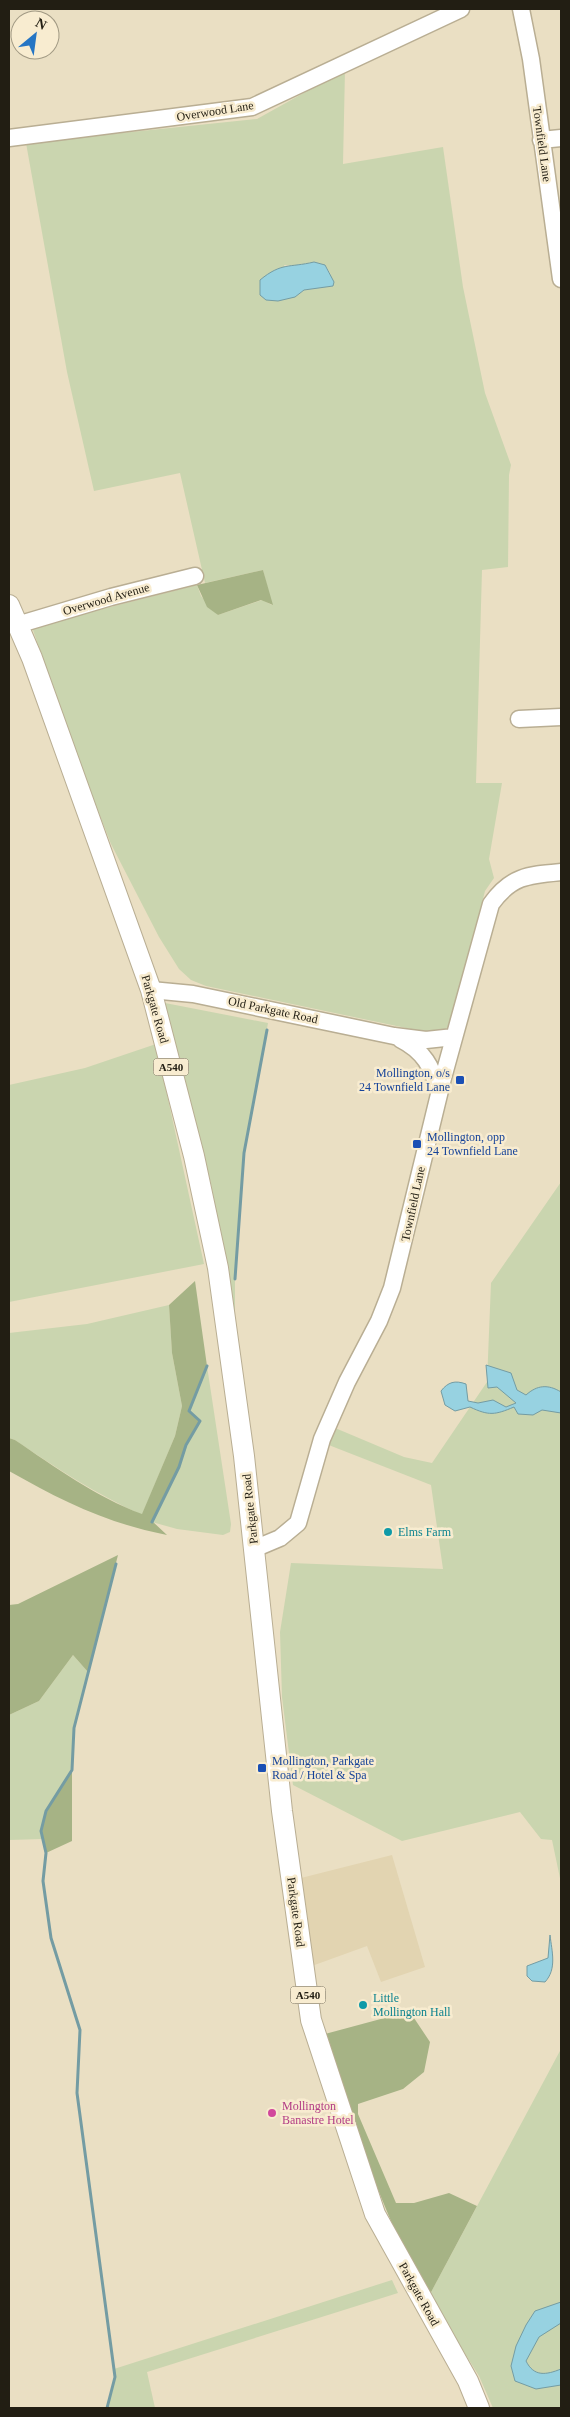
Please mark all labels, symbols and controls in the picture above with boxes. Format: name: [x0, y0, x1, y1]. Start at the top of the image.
north arrow: [10, 10, 60, 60]
text: N: [33, 15, 49, 33]
street label: Overwood Lane: [176, 98, 254, 124]
street label: Townfield Lane: [530, 105, 554, 183]
street label: Overwood Avenue: [61, 580, 151, 618]
street label: Parkgate Road: [139, 973, 171, 1045]
street label: Old Parkgate Road: [227, 994, 319, 1026]
road number: A540: [154, 1058, 188, 1076]
place label: Mollington, o/s 24 Townfield Lane: [359, 1066, 450, 1094]
marker: Mollington, o/s 24 Townfield Lane: [454, 1074, 466, 1086]
place label: Mollington, opp 24 Townfield Lane: [427, 1130, 518, 1158]
marker: Mollington, opp 24 Townfield Lane: [411, 1138, 423, 1150]
street label: Townfield Lane: [398, 1165, 428, 1243]
street label: Parkgate Road: [239, 1473, 261, 1545]
place label: Elms Farm: [398, 1525, 452, 1539]
marker: Elms Farm: [382, 1526, 394, 1538]
place label: Mollington, Parkgate Road / Hotel & Spa: [272, 1754, 374, 1782]
marker: Mollington, Parkgate Road / Hotel & Spa: [256, 1762, 268, 1774]
street label: Parkgate Road: [284, 1876, 308, 1948]
road number: A540: [290, 1986, 326, 2004]
place label: Little Mollington Hall: [373, 1991, 451, 2019]
marker: Little Mollington Hall: [357, 1999, 369, 2011]
place label: Mollington Banastre Hotel: [282, 2099, 354, 2127]
marker: Mollington Banastre Hotel: [266, 2107, 278, 2119]
street label: Parkgate Road: [396, 2260, 442, 2328]

